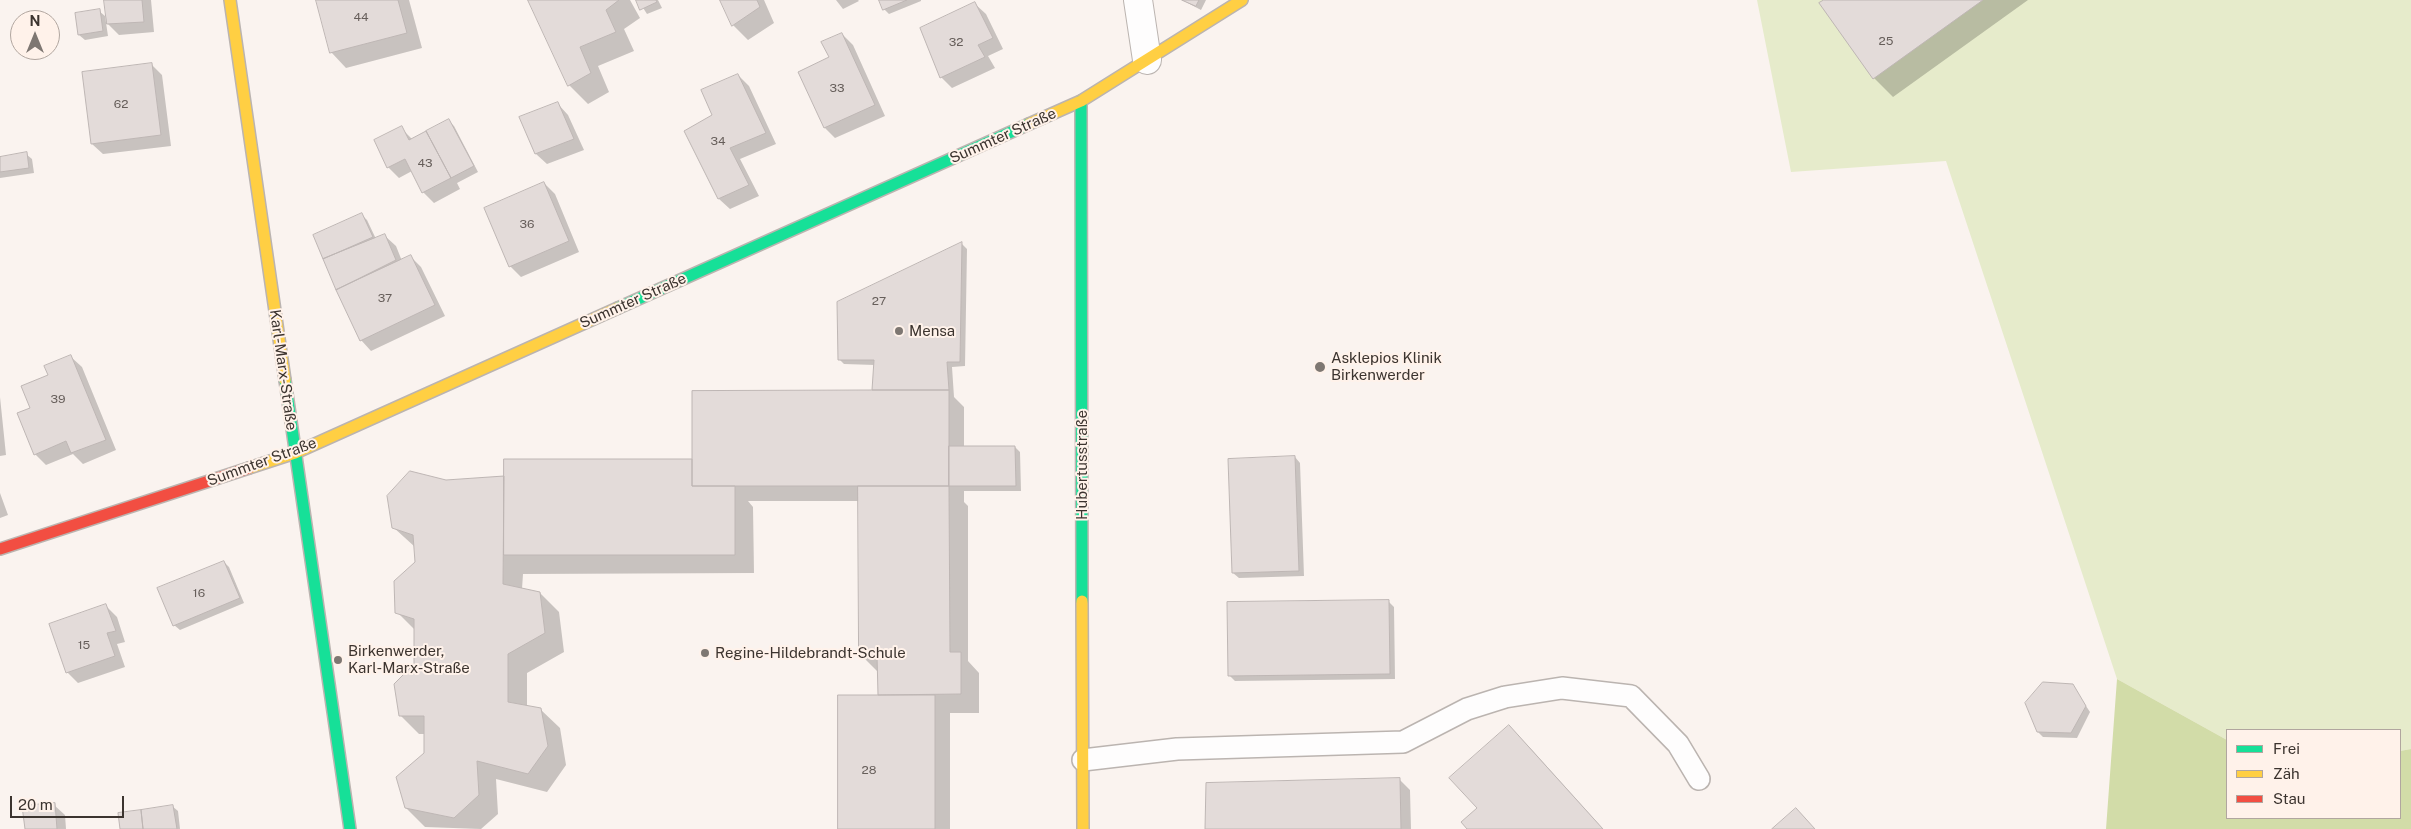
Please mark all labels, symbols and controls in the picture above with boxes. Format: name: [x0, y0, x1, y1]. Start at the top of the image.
north arrow: [10, 10, 60, 60]
house number: 44: [353, 10, 369, 24]
text: N: [30, 13, 40, 29]
house number: 25: [1879, 34, 1893, 48]
house number: 32: [949, 35, 963, 49]
house number: 33: [829, 81, 845, 95]
house number: 62: [114, 97, 128, 111]
street label: Summter Straße: [947, 104, 1059, 168]
house number: 34: [710, 134, 726, 148]
house number: 43: [417, 156, 433, 170]
house number: 36: [520, 217, 534, 231]
street label: Summter Straße: [577, 269, 689, 333]
house number: 37: [378, 291, 392, 305]
house number: 27: [872, 294, 886, 308]
street label: Karl-Marx-Straße: [266, 308, 300, 432]
place label: Mensa: [909, 322, 955, 340]
marker: Mensa: [893, 325, 905, 337]
place label: Asklepios Klinik Birkenwerder: [1331, 349, 1442, 384]
marker: Asklepios Klinik Birkenwerder: [1313, 360, 1327, 374]
house number: 39: [51, 392, 65, 406]
street label: Hubertusstraße: [1073, 410, 1091, 520]
street label: Summter Straße: [205, 434, 319, 490]
house number: 16: [193, 586, 205, 600]
house number: 15: [78, 638, 90, 652]
place label: Birkenwerder, Karl-Marx-Straße: [348, 642, 470, 677]
place label: Regine-Hildebrandt-Schule: [715, 644, 906, 662]
marker: Regine-Hildebrandt-Schule: [699, 647, 711, 659]
marker: Birkenwerder, Karl-Marx-Straße: [332, 654, 344, 666]
legend: [2226, 729, 2401, 819]
text: Frei: [2273, 740, 2300, 757]
house number: 28: [862, 763, 876, 777]
text: Zäh: [2273, 765, 2300, 782]
scale bar: [12, 786, 126, 818]
text: Stau: [2273, 790, 2306, 807]
text: 20 m: [18, 796, 53, 813]

